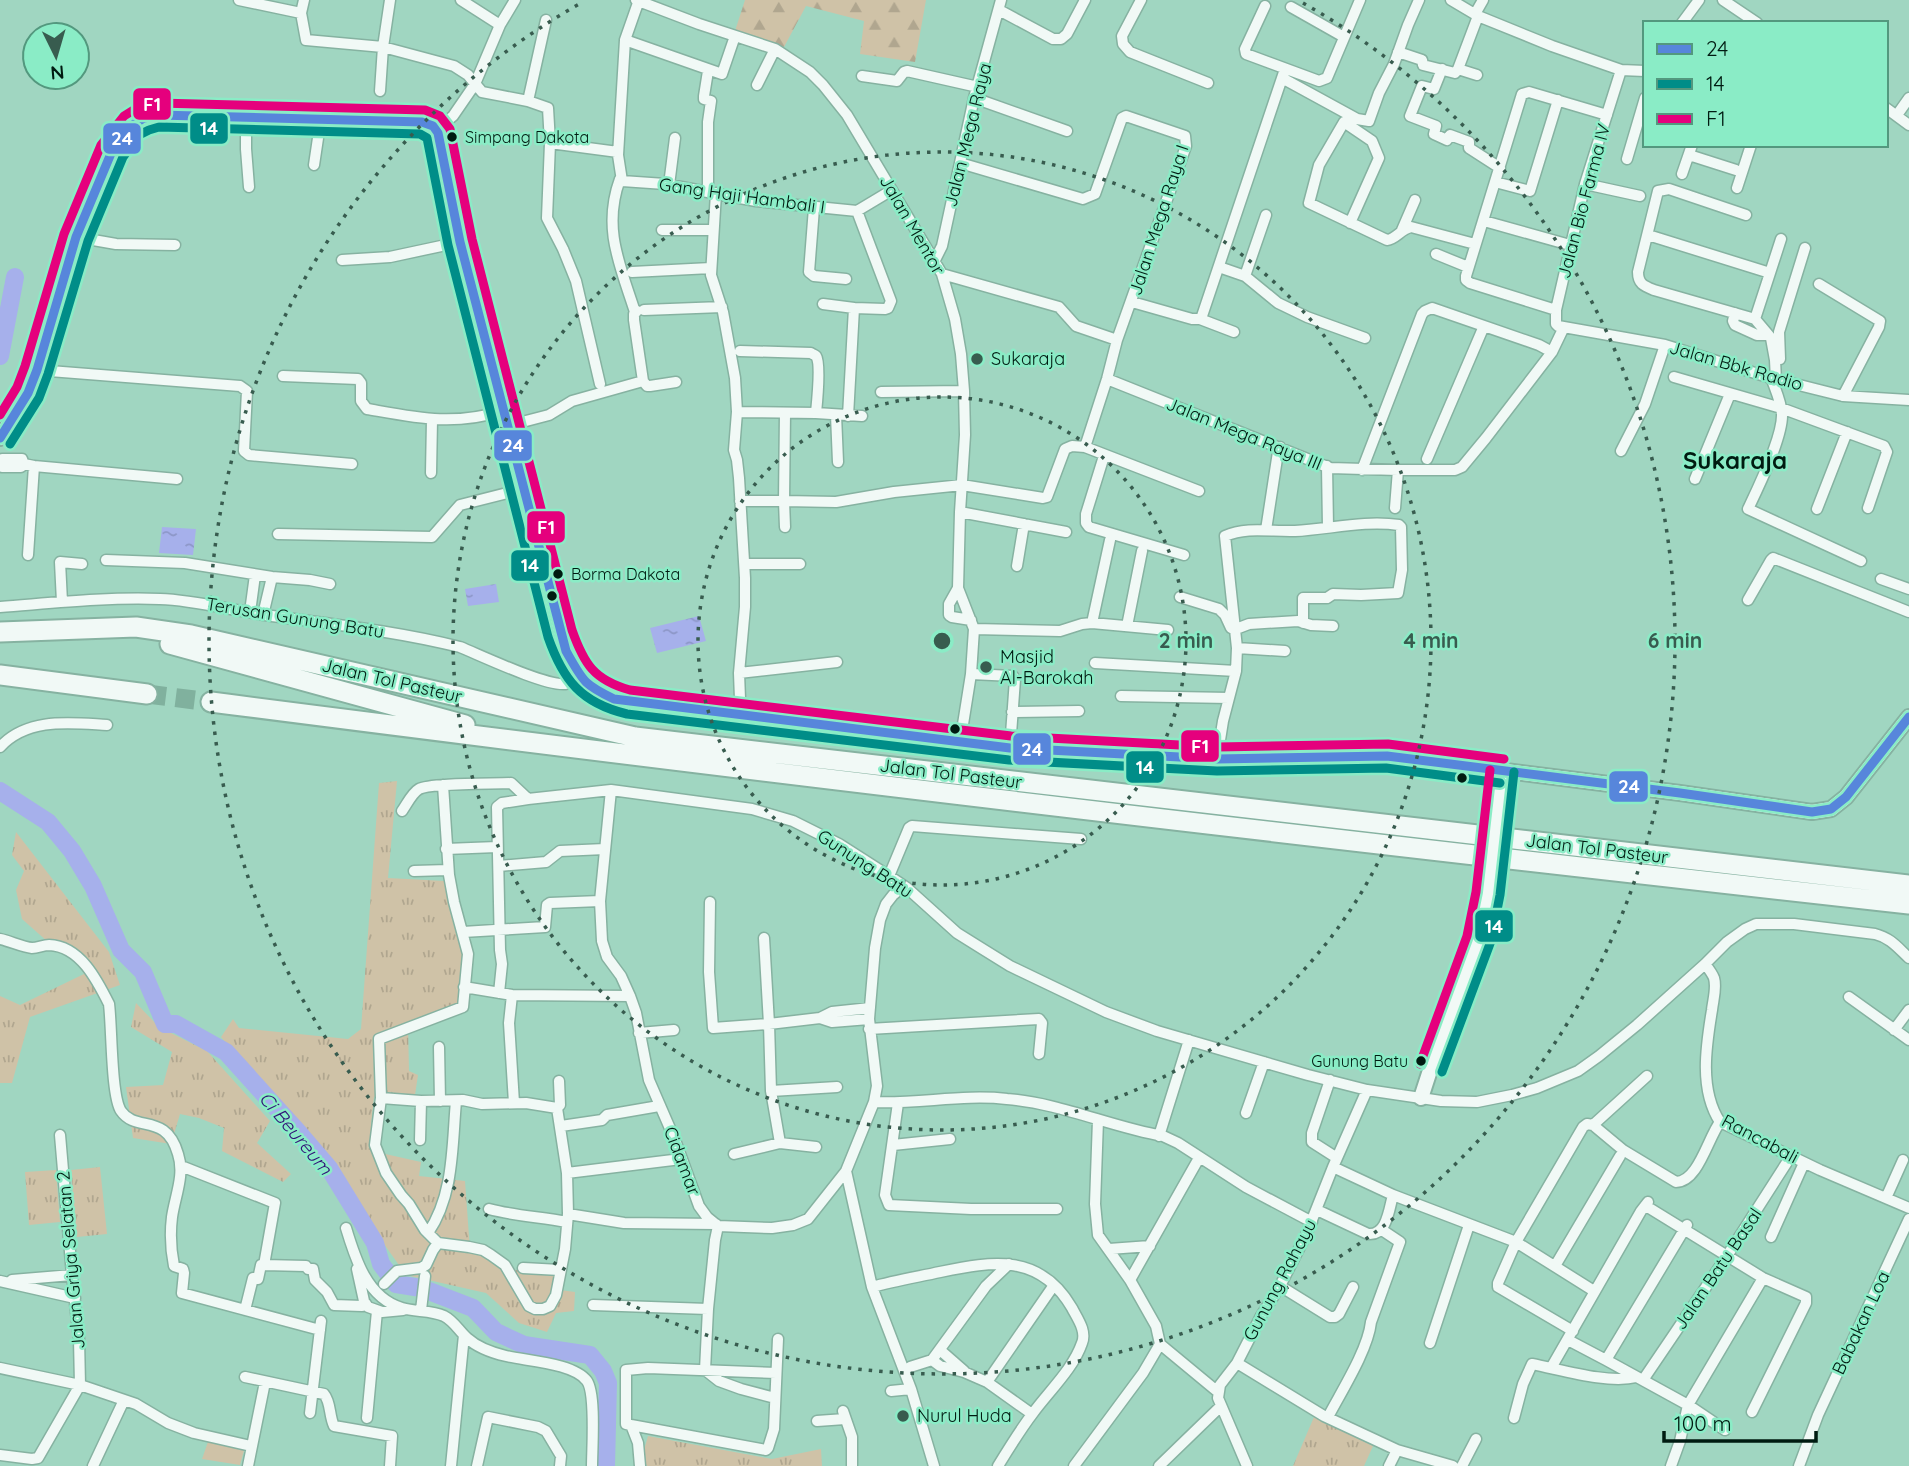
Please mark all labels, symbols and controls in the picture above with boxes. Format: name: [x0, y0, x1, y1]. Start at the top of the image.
north arrow: [21, 21, 91, 91]
legend: [1643, 21, 1888, 147]
text: 24: [1706, 35, 1728, 61]
text: N: [49, 60, 65, 85]
street label: Jalan Mega Raya: [938, 60, 997, 209]
text: 14: [1706, 70, 1725, 96]
line badge: F1: [132, 87, 172, 121]
text: F1: [143, 92, 161, 116]
text: F1: [1706, 105, 1726, 131]
line badge: 14: [189, 112, 229, 145]
text: 14: [200, 116, 218, 140]
street label: Jalan Bio Farma IV: [1552, 121, 1615, 281]
line badge: 24: [102, 122, 142, 155]
text: 24: [111, 126, 133, 150]
place label: Simpang Dakota: [465, 127, 589, 147]
marker: Simpang Dakota: [445, 130, 459, 144]
street label: Jalan Mega Raya I: [1123, 142, 1194, 298]
street label: Jalan Mentor: [875, 171, 950, 279]
street label: Gang Haji Hambali I: [658, 172, 826, 219]
street label: Jalan Bbk Radio: [1667, 336, 1805, 396]
place label: Sukaraja: [991, 347, 1065, 370]
marker: Sukaraja: [969, 351, 985, 367]
street label: Jalan Mega Raya III: [1163, 392, 1325, 475]
line badge: 24: [493, 429, 533, 462]
text: 24: [502, 433, 524, 457]
district label: Sukaraja: [1683, 445, 1787, 475]
line badge: F1: [526, 510, 566, 544]
text: F1: [537, 515, 555, 539]
line badge: 14: [510, 549, 550, 582]
text: 14: [521, 553, 539, 577]
place label: Borma Dakota: [571, 564, 680, 584]
marker: Borma Dakota: [551, 567, 565, 581]
unlabelled marker: [545, 589, 559, 603]
street label: Terusan Gunung Batu: [204, 592, 386, 643]
text: 2 min: [1159, 627, 1213, 653]
text: 4 min: [1403, 627, 1459, 653]
text: 6 min: [1648, 627, 1702, 653]
centre of rings: [930, 629, 954, 653]
place label: Masjid Al-Barokah: [1000, 645, 1094, 689]
street label: Jalan Tol Pasteur: [320, 653, 465, 708]
marker: Masjid Al-Barokah: [978, 659, 994, 675]
unlabelled marker: [948, 722, 962, 736]
line badge: F1: [1180, 729, 1220, 763]
line badge: 24: [1012, 732, 1052, 766]
text: F1: [1191, 734, 1209, 758]
text: 24: [1021, 737, 1043, 761]
line badge: 14: [1125, 750, 1165, 784]
street label: Jalan Tol Pasteur: [878, 753, 1024, 794]
text: 14: [1136, 755, 1154, 779]
line badge: 24: [1608, 770, 1649, 803]
unlabelled marker: [1455, 771, 1469, 785]
text: 24: [1618, 774, 1640, 798]
street label: Gunung Batu: [813, 824, 917, 903]
street label: Jalan Tol Pasteur: [1524, 828, 1670, 869]
line badge: 14: [1474, 909, 1514, 943]
text: 14: [1485, 914, 1503, 938]
place label: Gunung Batu: [1311, 1051, 1408, 1071]
marker: Gunung Batu: [1414, 1054, 1428, 1068]
water label: Ci Beureum: [254, 1086, 338, 1180]
street label: Rancabali: [1718, 1109, 1802, 1168]
street label: Cidamar: [659, 1123, 706, 1198]
street label: Jalan Griya Selatan 2: [51, 1170, 90, 1350]
street label: Jalan Batu Basal: [1668, 1204, 1767, 1334]
street label: Gunung Rahayu: [1238, 1215, 1321, 1345]
street label: Babakan Loa: [1827, 1267, 1895, 1378]
scale bar: [1664, 1400, 1816, 1444]
place label: Nurul Huda: [917, 1404, 1012, 1427]
marker: Nurul Huda: [895, 1408, 911, 1424]
text: 100 m: [1674, 1410, 1732, 1436]

